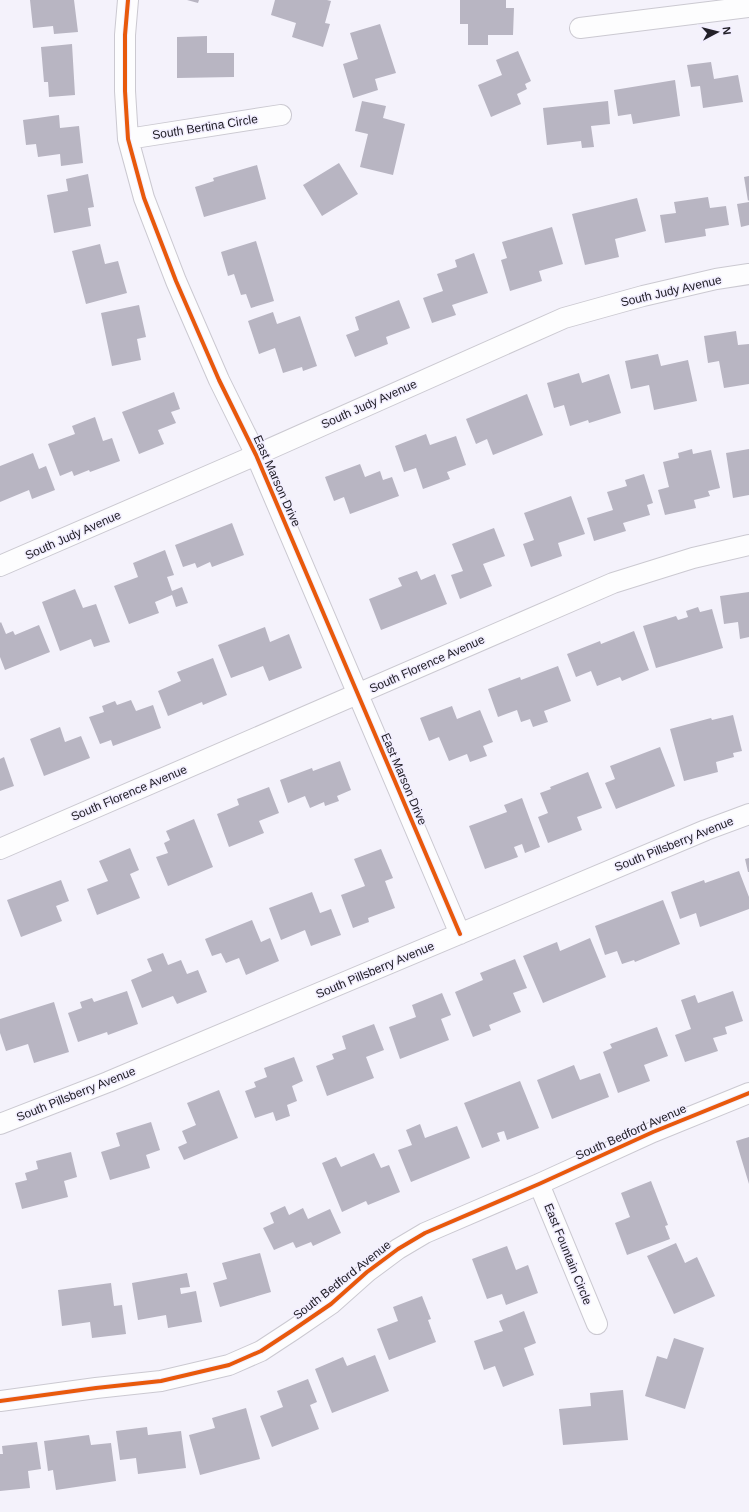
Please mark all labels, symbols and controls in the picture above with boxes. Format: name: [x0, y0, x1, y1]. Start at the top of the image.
north arrow: [697, 12, 737, 52]
text: N: [720, 26, 733, 36]
street label: South Bertina Circle: [151, 112, 259, 142]
street label: South Judy Avenue: [619, 272, 723, 309]
street label: South Judy Avenue: [319, 376, 419, 431]
street label: East Marson Drive: [251, 433, 304, 529]
street label: South Judy Avenue: [23, 507, 123, 562]
street label: South Florence Avenue: [367, 632, 487, 696]
street label: East Marson Drive: [378, 731, 430, 827]
street label: South Florence Avenue: [69, 762, 189, 824]
street label: South Pillsberry Avenue: [612, 814, 736, 874]
street label: South Pillsberry Avenue: [314, 939, 437, 1001]
street label: South Pillsberry Avenue: [14, 1064, 138, 1124]
street label: South Bedford Avenue: [573, 1101, 689, 1163]
street label: East Fountain Circle: [541, 1201, 595, 1307]
street label: South Bedford Avenue: [290, 1237, 394, 1322]

